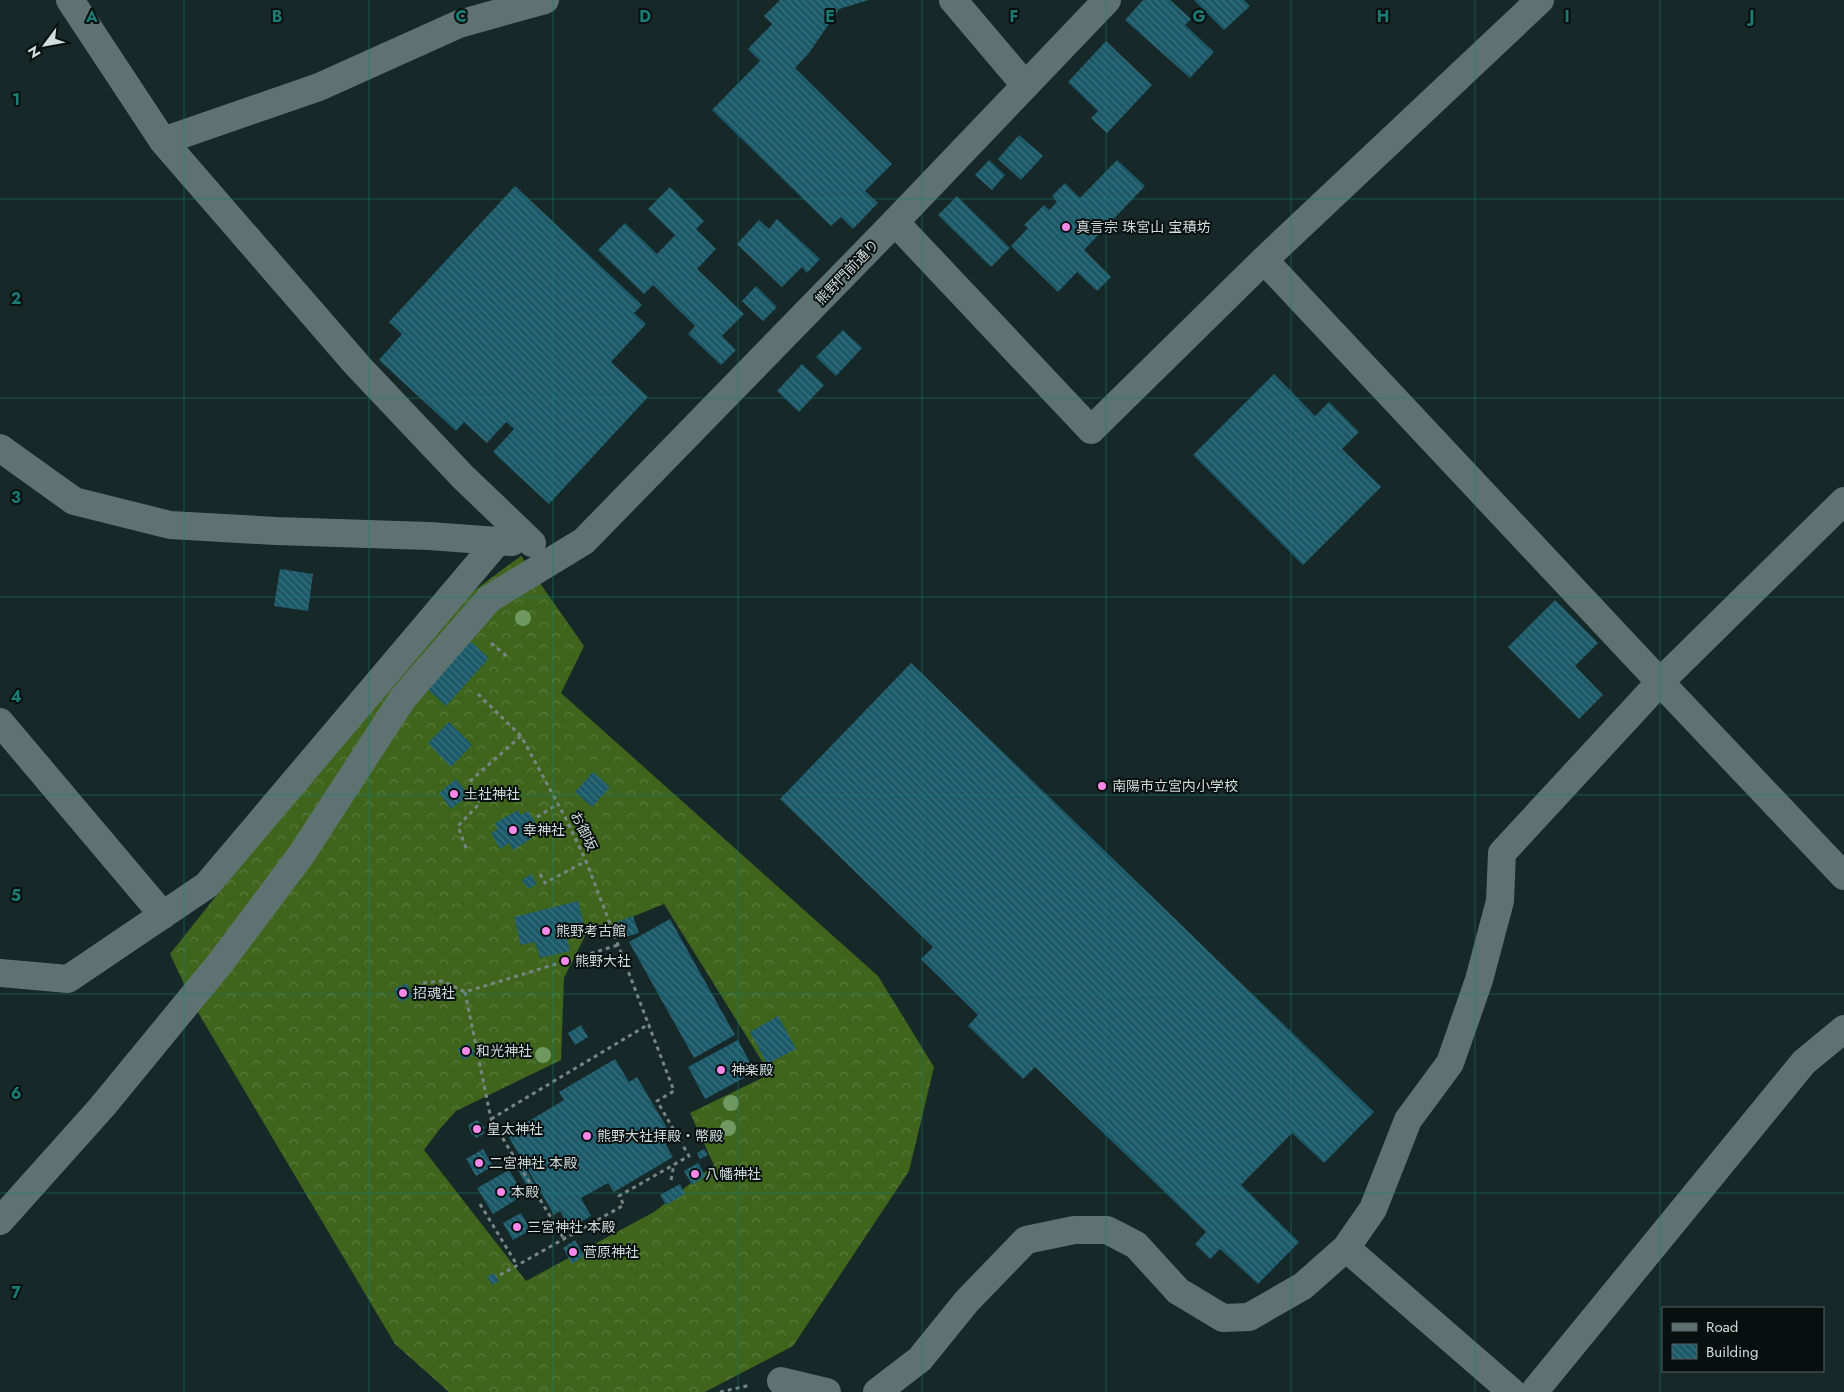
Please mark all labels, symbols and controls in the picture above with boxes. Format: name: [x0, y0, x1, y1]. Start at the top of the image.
text: A: [85, 5, 98, 28]
text: B: [272, 5, 282, 28]
text: C: [455, 5, 467, 28]
text: D: [639, 5, 651, 28]
text: E: [825, 5, 835, 28]
text: F: [1010, 5, 1018, 28]
text: G: [1192, 5, 1206, 28]
text: H: [1377, 5, 1389, 28]
text: I: [1564, 5, 1570, 28]
text: J: [1746, 5, 1755, 28]
north arrow: [20, 20, 70, 70]
text: N: [23, 42, 45, 62]
text: 1: [12, 88, 20, 111]
place label: 真言宗 珠宮山 宝積坊: [1076, 217, 1210, 237]
marker: 真言宗 珠宮山 宝積坊: [1060, 221, 1072, 233]
street label: 熊野門前通り: [811, 235, 883, 309]
text: 2: [11, 287, 21, 310]
text: 3: [11, 486, 21, 509]
text: 4: [10, 685, 22, 708]
place label: 南陽市立宮内小学校: [1112, 776, 1238, 796]
marker: 南陽市立宮内小学校: [1096, 780, 1108, 792]
place label: 土社神社: [464, 784, 520, 804]
marker: 土社神社: [448, 788, 460, 800]
street label: お御坂: [566, 808, 602, 854]
place label: 幸神社: [523, 820, 565, 840]
marker: 幸神社: [507, 824, 519, 836]
text: 5: [11, 884, 21, 907]
place label: 熊野考古館: [556, 921, 626, 941]
marker: 熊野考古館: [540, 925, 552, 937]
place label: 熊野大社: [575, 951, 631, 971]
marker: 熊野大社: [559, 955, 571, 967]
place label: 招魂社: [413, 983, 455, 1003]
marker: 招魂社: [397, 987, 409, 999]
place label: 和光神社: [476, 1041, 532, 1061]
marker: 和光神社: [460, 1045, 472, 1057]
place label: 神楽殿: [731, 1060, 773, 1080]
marker: 神楽殿: [715, 1064, 727, 1076]
text: 6: [11, 1082, 21, 1105]
place label: 皇太神社: [487, 1119, 543, 1139]
marker: 皇太神社: [471, 1123, 483, 1135]
place label: 熊野大社拝殿・幣殿: [597, 1126, 723, 1146]
marker: 熊野大社拝殿・幣殿: [581, 1130, 593, 1142]
place label: 二宮神社 本殿: [489, 1153, 577, 1173]
marker: 二宮神社 本殿: [473, 1157, 485, 1169]
place label: 八幡神社: [705, 1164, 761, 1184]
marker: 八幡神社: [689, 1168, 701, 1180]
place label: 本殿: [511, 1182, 539, 1202]
marker: 本殿: [495, 1186, 507, 1198]
place label: 三宮神社 本殿: [527, 1217, 615, 1237]
marker: 三宮神社 本殿: [511, 1221, 523, 1233]
place label: 菅原神社: [583, 1242, 639, 1262]
marker: 菅原神社: [567, 1246, 579, 1258]
text: 7: [11, 1281, 21, 1304]
legend: [1662, 1307, 1824, 1372]
text: Road: [1706, 1316, 1738, 1338]
text: Building: [1706, 1341, 1758, 1363]

